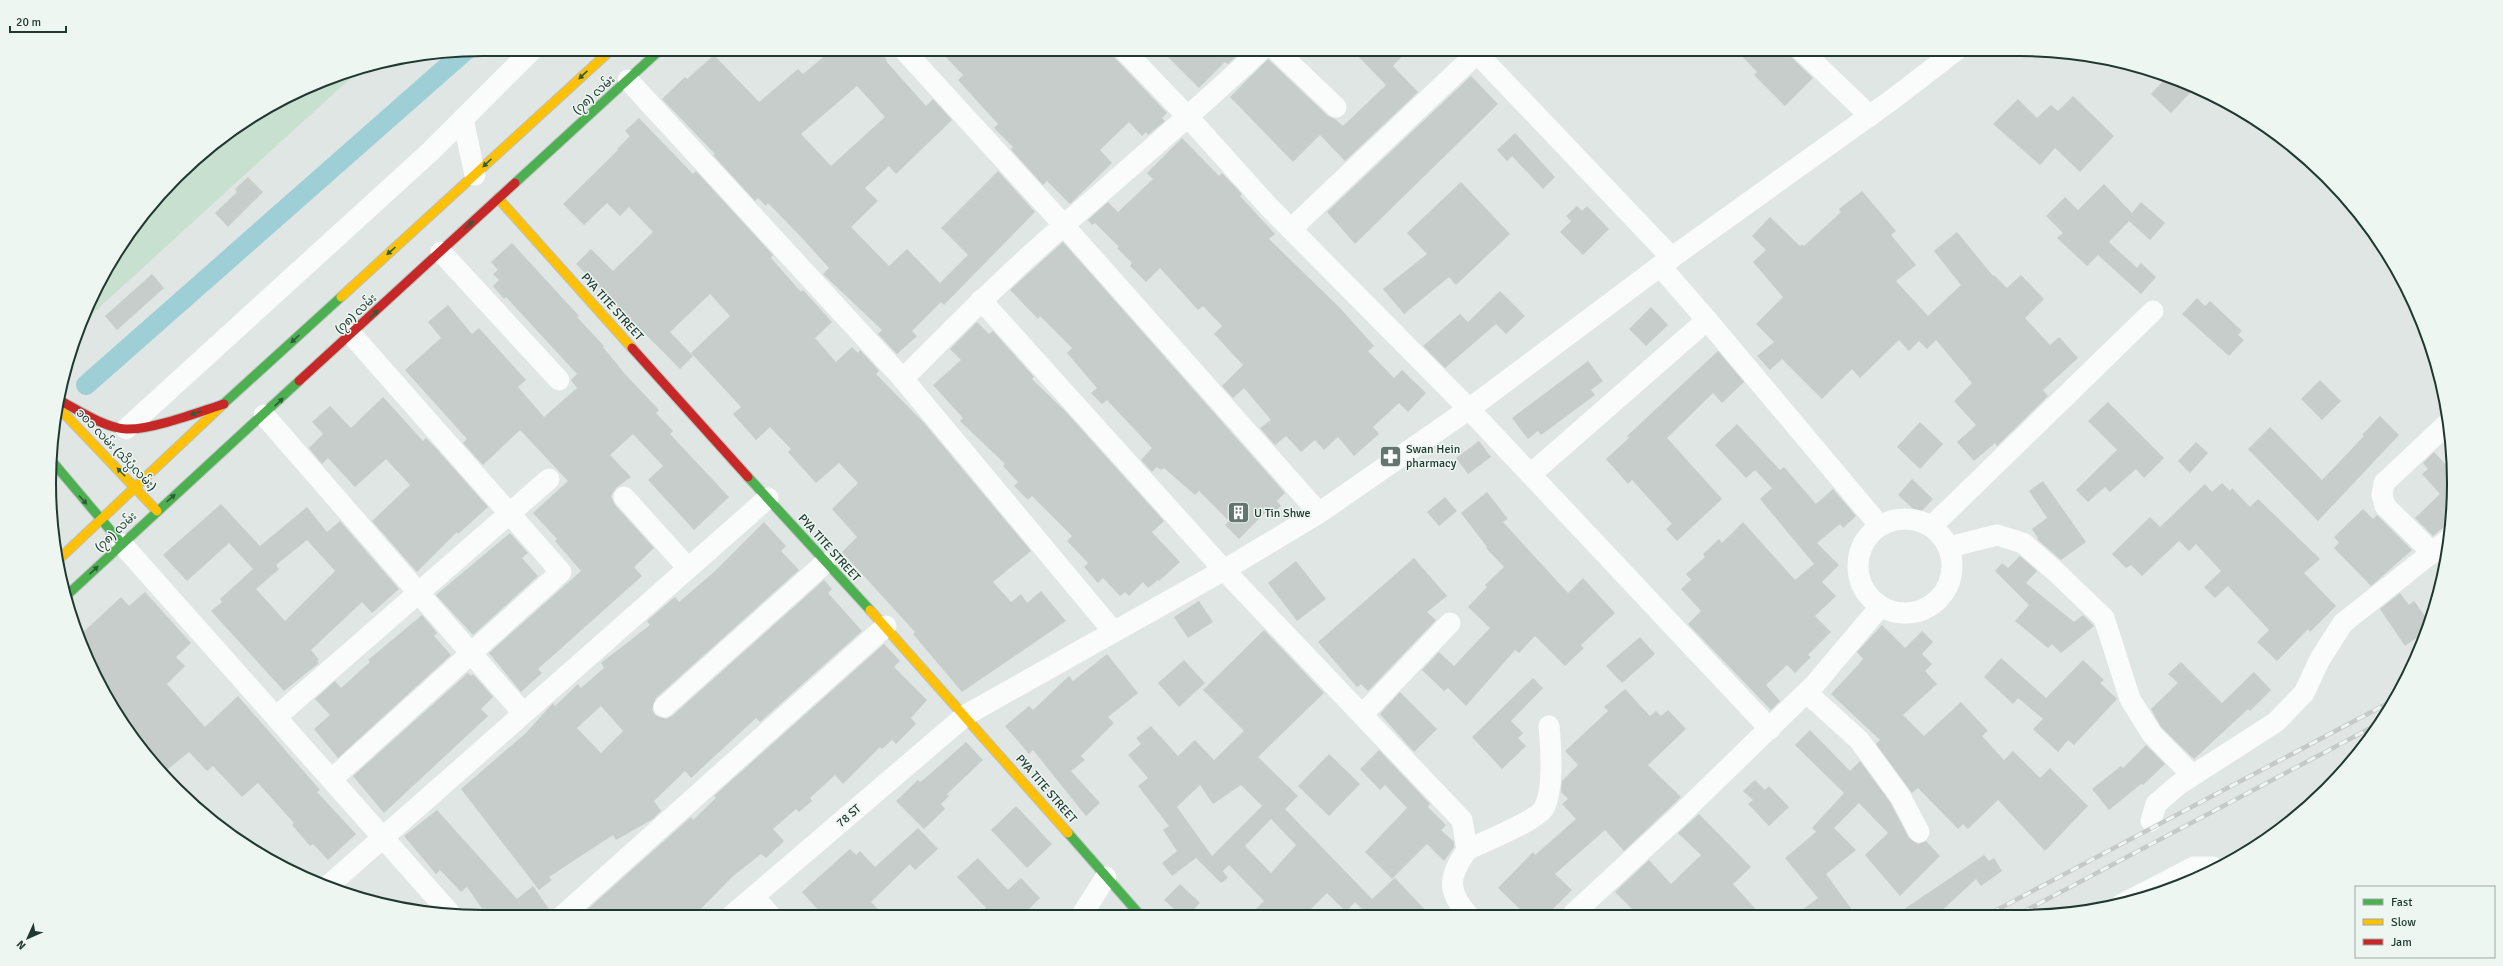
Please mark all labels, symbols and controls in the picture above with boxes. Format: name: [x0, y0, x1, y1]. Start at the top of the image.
scale bar: [10, 8, 66, 34]
text: 20 m: [16, 15, 41, 30]
street label: (၇၈) လမ်း: [568, 71, 620, 119]
one-way arrow: [578, 71, 588, 80]
one-way arrow: [482, 159, 492, 168]
one-way arrow: [464, 220, 474, 230]
one-way arrow: [386, 246, 396, 256]
street label: PYA TITE STREET: [578, 270, 646, 344]
street label: (၇၈) လမ်း: [331, 289, 381, 339]
one-way arrow: [369, 309, 379, 319]
one-way arrow: [290, 334, 300, 343]
one-way arrow: [274, 398, 283, 407]
street label: ၁၀၁ လမ်း (သိပ္ပံလမ်း): [71, 404, 161, 496]
one-way arrow: [189, 410, 201, 416]
place label: Swan Hein pharmacy: [1406, 442, 1460, 471]
pharmacy icon: Swan Hein pharmacy: [1377, 443, 1403, 469]
one-way arrow: [116, 467, 126, 477]
one-way arrow: [166, 493, 176, 503]
one-way arrow: [78, 495, 88, 505]
building icon: U Tin Shwe: [1226, 500, 1252, 526]
place label: U Tin Shwe: [1254, 506, 1311, 521]
street label: (၇၈) လမ်း: [91, 507, 141, 557]
street label: PYA TITE STREET: [795, 511, 863, 585]
one-way arrow: [89, 565, 99, 574]
street label: PYA TITE STREET: [1012, 752, 1080, 826]
street label: 78 ST: [834, 801, 865, 831]
legend: [2355, 886, 2495, 958]
text: Fast: [2391, 895, 2412, 910]
text: Slow: [2391, 915, 2416, 930]
north arrow: [8, 918, 48, 958]
text: Jam: [2391, 935, 2412, 950]
text: N: [14, 937, 29, 952]

